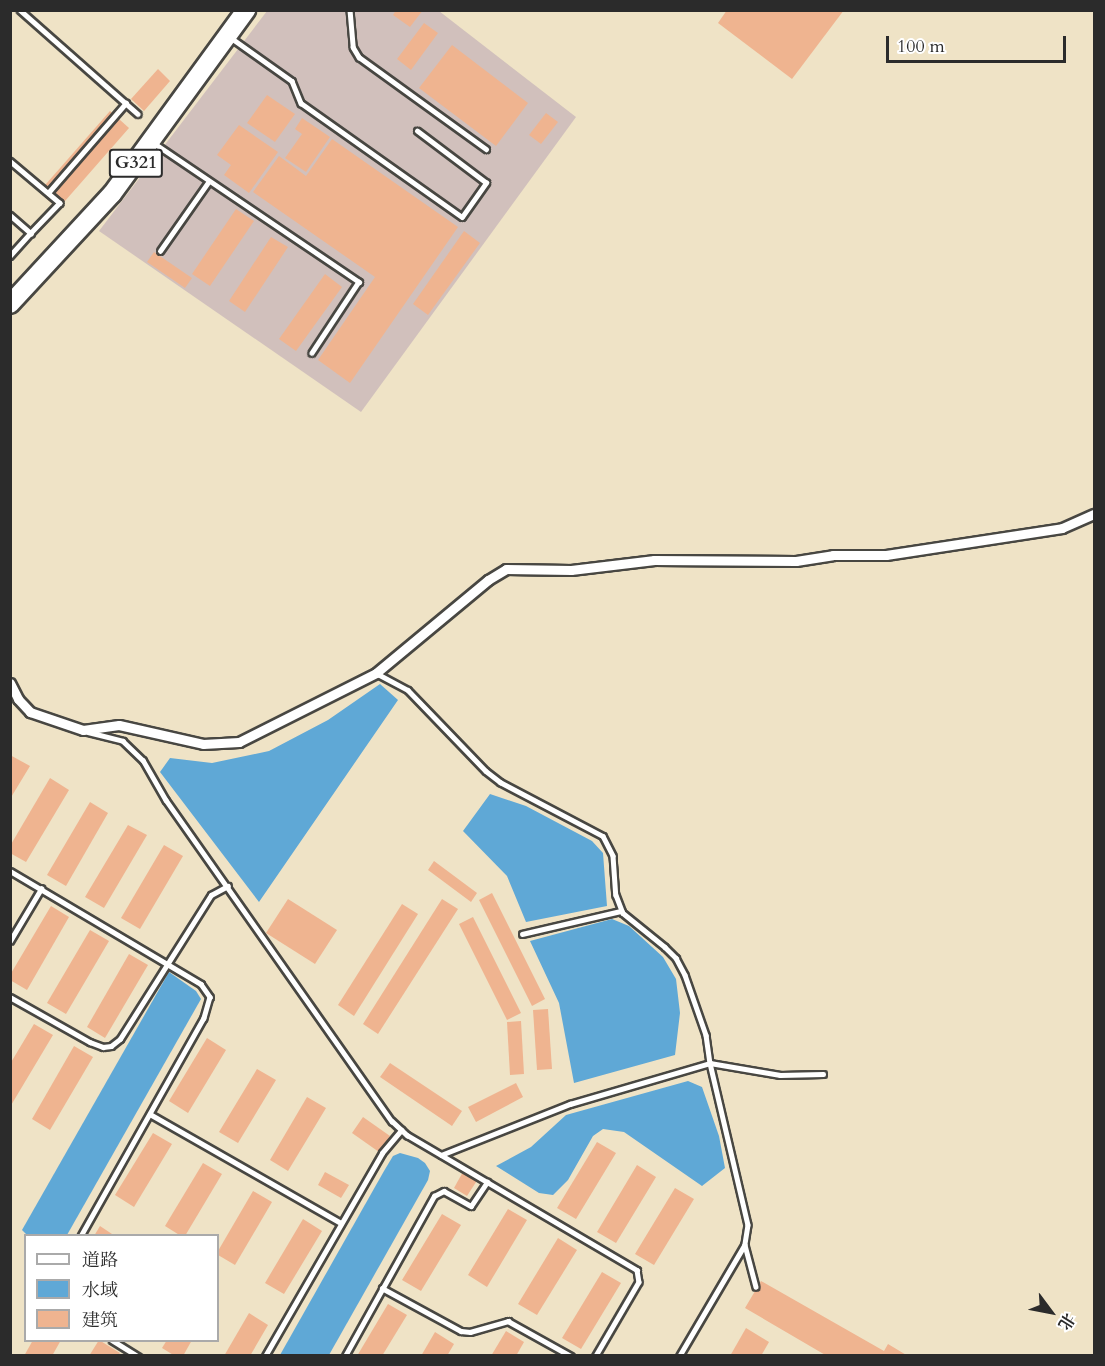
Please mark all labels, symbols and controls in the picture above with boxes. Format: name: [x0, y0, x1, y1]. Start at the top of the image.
scale bar: [889, 24, 1069, 62]
text: 100 m: [897, 34, 945, 59]
road number: G321: [108, 148, 164, 178]
legend: [24, 1234, 219, 1342]
text: 道路: [82, 1248, 118, 1273]
text: 水域: [82, 1278, 118, 1303]
north arrow: [1021, 1282, 1081, 1342]
text: 建筑: [82, 1308, 118, 1333]
text: 北: [1053, 1309, 1080, 1334]

